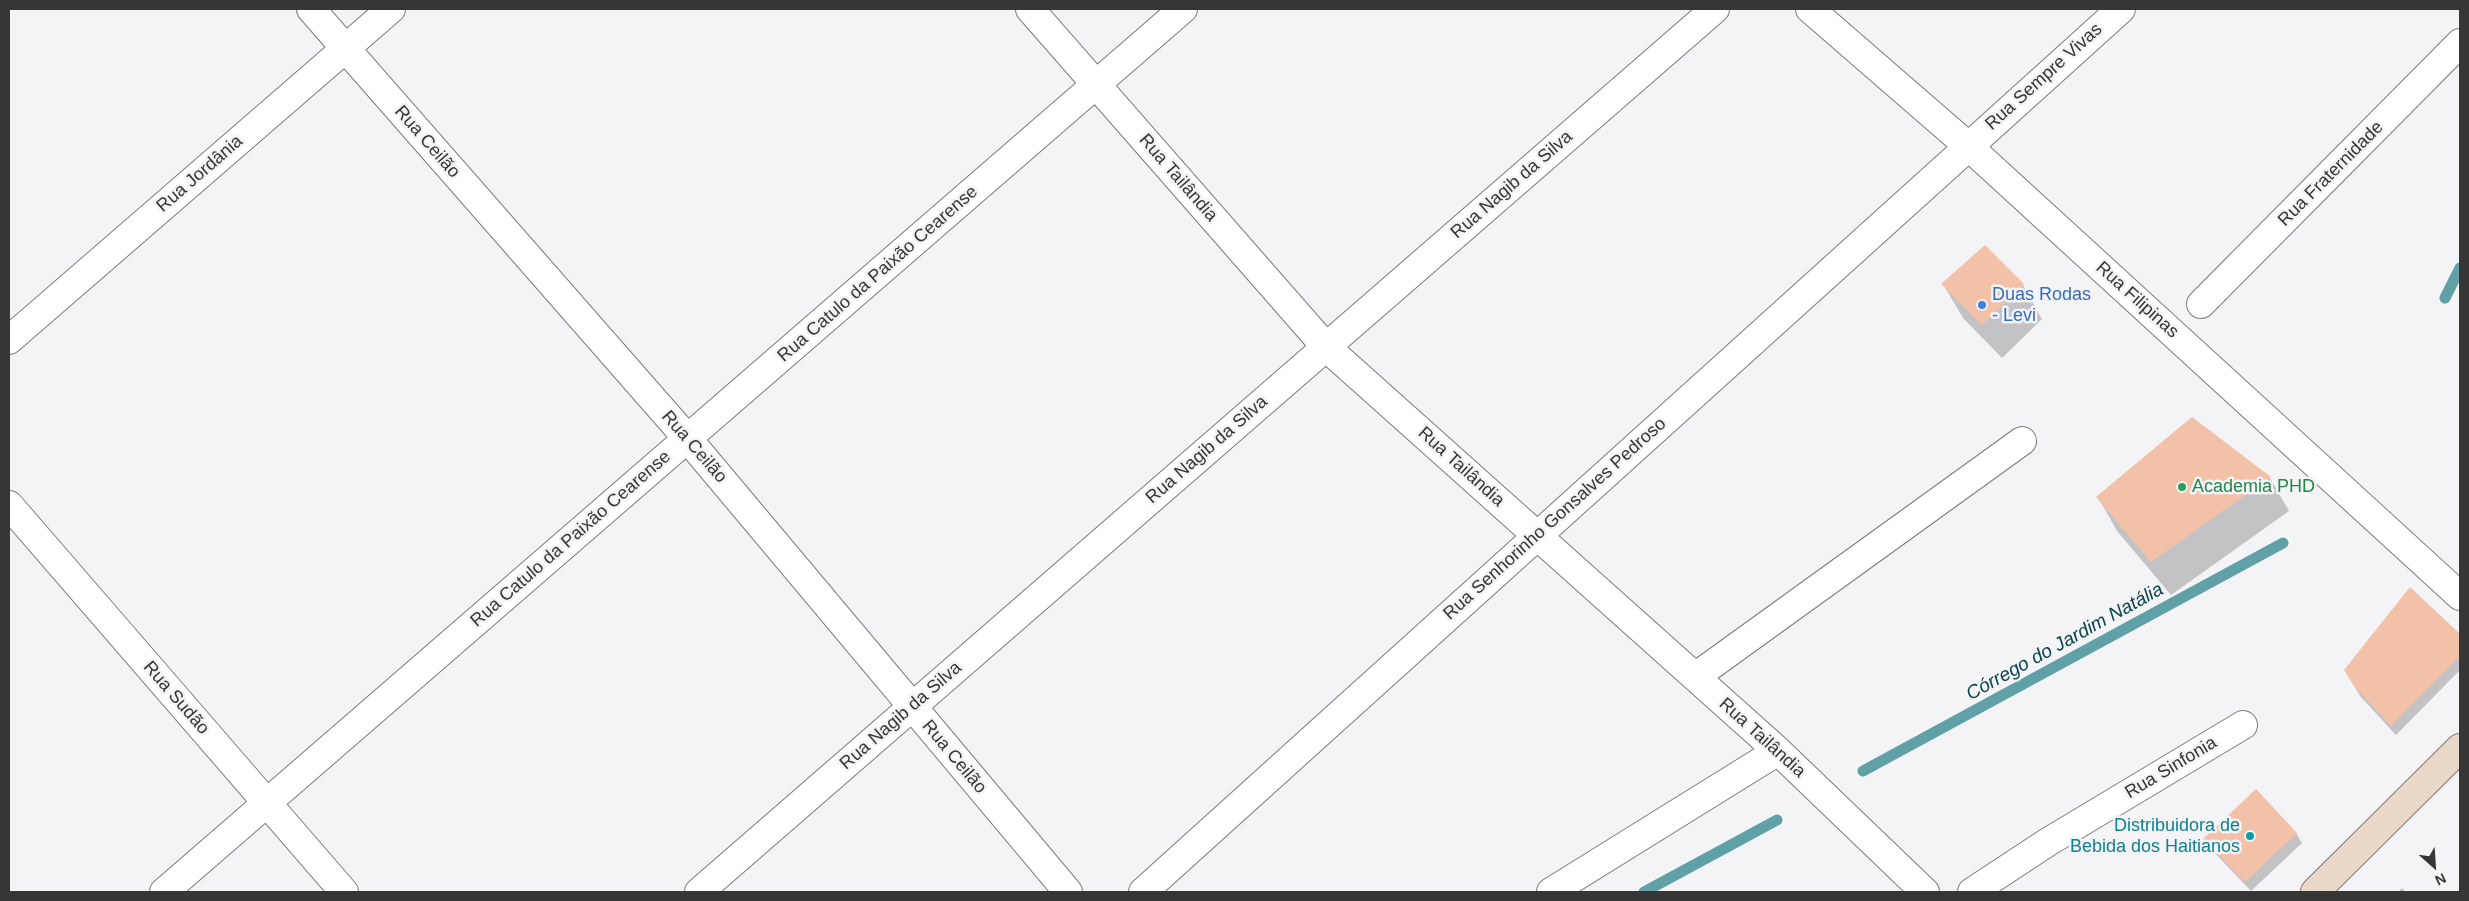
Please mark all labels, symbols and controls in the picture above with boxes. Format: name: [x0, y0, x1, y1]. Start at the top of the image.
street label: Rua Sempre Vivas: [1981, 19, 2107, 135]
street label: Rua Ceilão: [390, 101, 464, 183]
street label: Rua Fraternidade: [2274, 117, 2388, 231]
street label: Rua Nagib da Silva: [1447, 126, 1577, 244]
street label: Rua Tailândia: [1134, 130, 1222, 226]
street label: Rua Jordânia: [153, 131, 247, 217]
street label: Rua Catulo da Paixão Cearense: [773, 181, 983, 367]
street label: Rua Filipinas: [2091, 257, 2183, 343]
place label: Duas Rodas - Levi: [1992, 284, 2091, 326]
marker: Duas Rodas - Levi: [1976, 299, 1988, 311]
street label: Rua Nagib da Silva: [1142, 391, 1272, 509]
street label: Rua Ceilão: [657, 406, 731, 488]
street label: Rua Senhorinho Gonsalves Pedroso: [1439, 413, 1671, 625]
street label: Rua Tailândia: [1413, 422, 1509, 512]
street label: Rua Catulo da Paixão Cearense: [466, 446, 676, 632]
place label: Academia PHD: [2192, 476, 2315, 498]
marker: Academia PHD: [2176, 481, 2188, 493]
water label: Córrego do Jardim Natália: [1962, 578, 2168, 706]
street label: Rua Sudão: [138, 657, 214, 739]
street label: Rua Nagib da Silva: [836, 657, 966, 775]
street label: Rua Tailândia: [1714, 693, 1810, 783]
street label: Rua Ceilão: [917, 716, 991, 798]
street label: Rua Sinfonia: [2121, 732, 2221, 804]
place label: Distribuidora de Bebida dos Haitianos: [2070, 815, 2240, 858]
marker: Distribuidora de Bebida dos Haitianos: [2244, 830, 2256, 842]
north arrow: [2409, 841, 2459, 891]
text: N: [2433, 870, 2449, 889]

